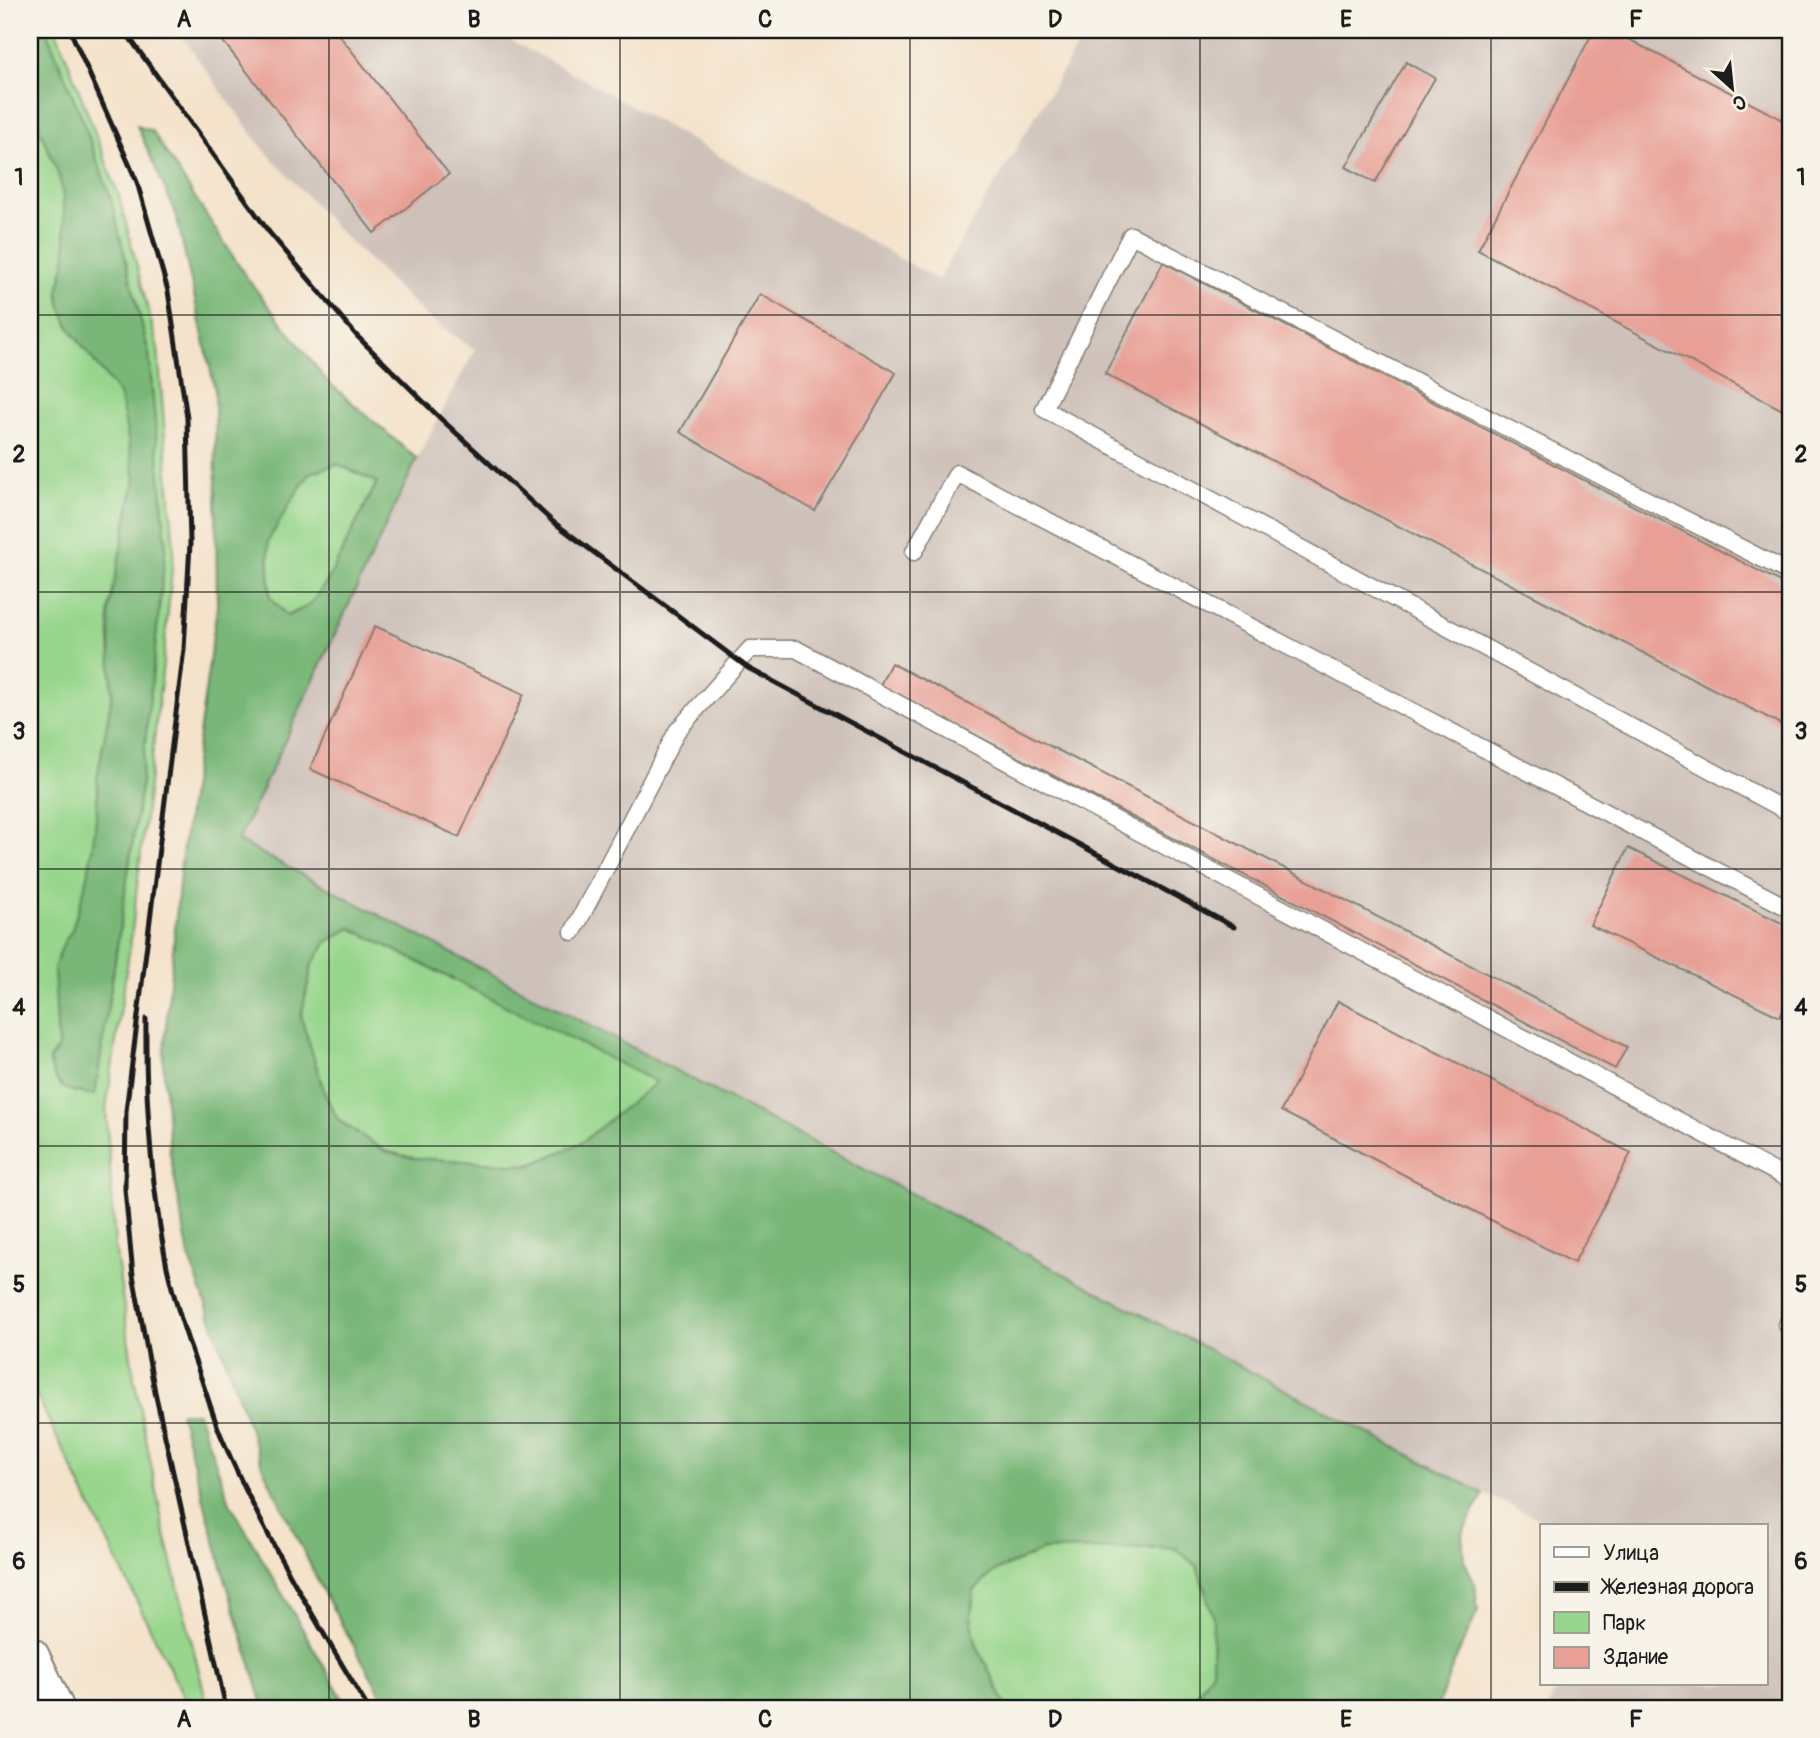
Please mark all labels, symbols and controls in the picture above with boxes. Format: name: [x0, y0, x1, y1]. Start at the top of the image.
text: A: [177, 5, 192, 34]
text: B: [467, 5, 481, 34]
text: C: [758, 5, 772, 34]
text: D: [1048, 5, 1062, 34]
text: E: [1340, 5, 1352, 34]
text: F: [1629, 5, 1643, 34]
north arrow: [1698, 52, 1768, 122]
text: С: [1728, 89, 1750, 116]
text: 1: [15, 163, 24, 192]
text: 1: [1797, 163, 1806, 192]
text: 2: [13, 440, 26, 469]
text: 2: [1795, 440, 1808, 469]
text: 3: [13, 717, 25, 746]
text: 3: [1795, 717, 1807, 746]
text: 4: [12, 993, 26, 1022]
text: 4: [1794, 993, 1808, 1022]
text: 5: [13, 1270, 25, 1299]
text: 5: [1795, 1270, 1807, 1299]
legend: [1540, 1524, 1768, 1686]
text: Улица: [1603, 1540, 1659, 1567]
text: 6: [12, 1547, 26, 1576]
text: 6: [1794, 1547, 1808, 1576]
text: Железная дорога: [1600, 1574, 1754, 1601]
text: Парк: [1603, 1610, 1646, 1637]
text: Здание: [1603, 1644, 1669, 1671]
text: A: [177, 1705, 192, 1734]
text: B: [467, 1705, 481, 1734]
text: C: [758, 1705, 772, 1734]
text: D: [1048, 1705, 1062, 1734]
text: E: [1340, 1705, 1352, 1734]
text: F: [1629, 1705, 1643, 1734]

